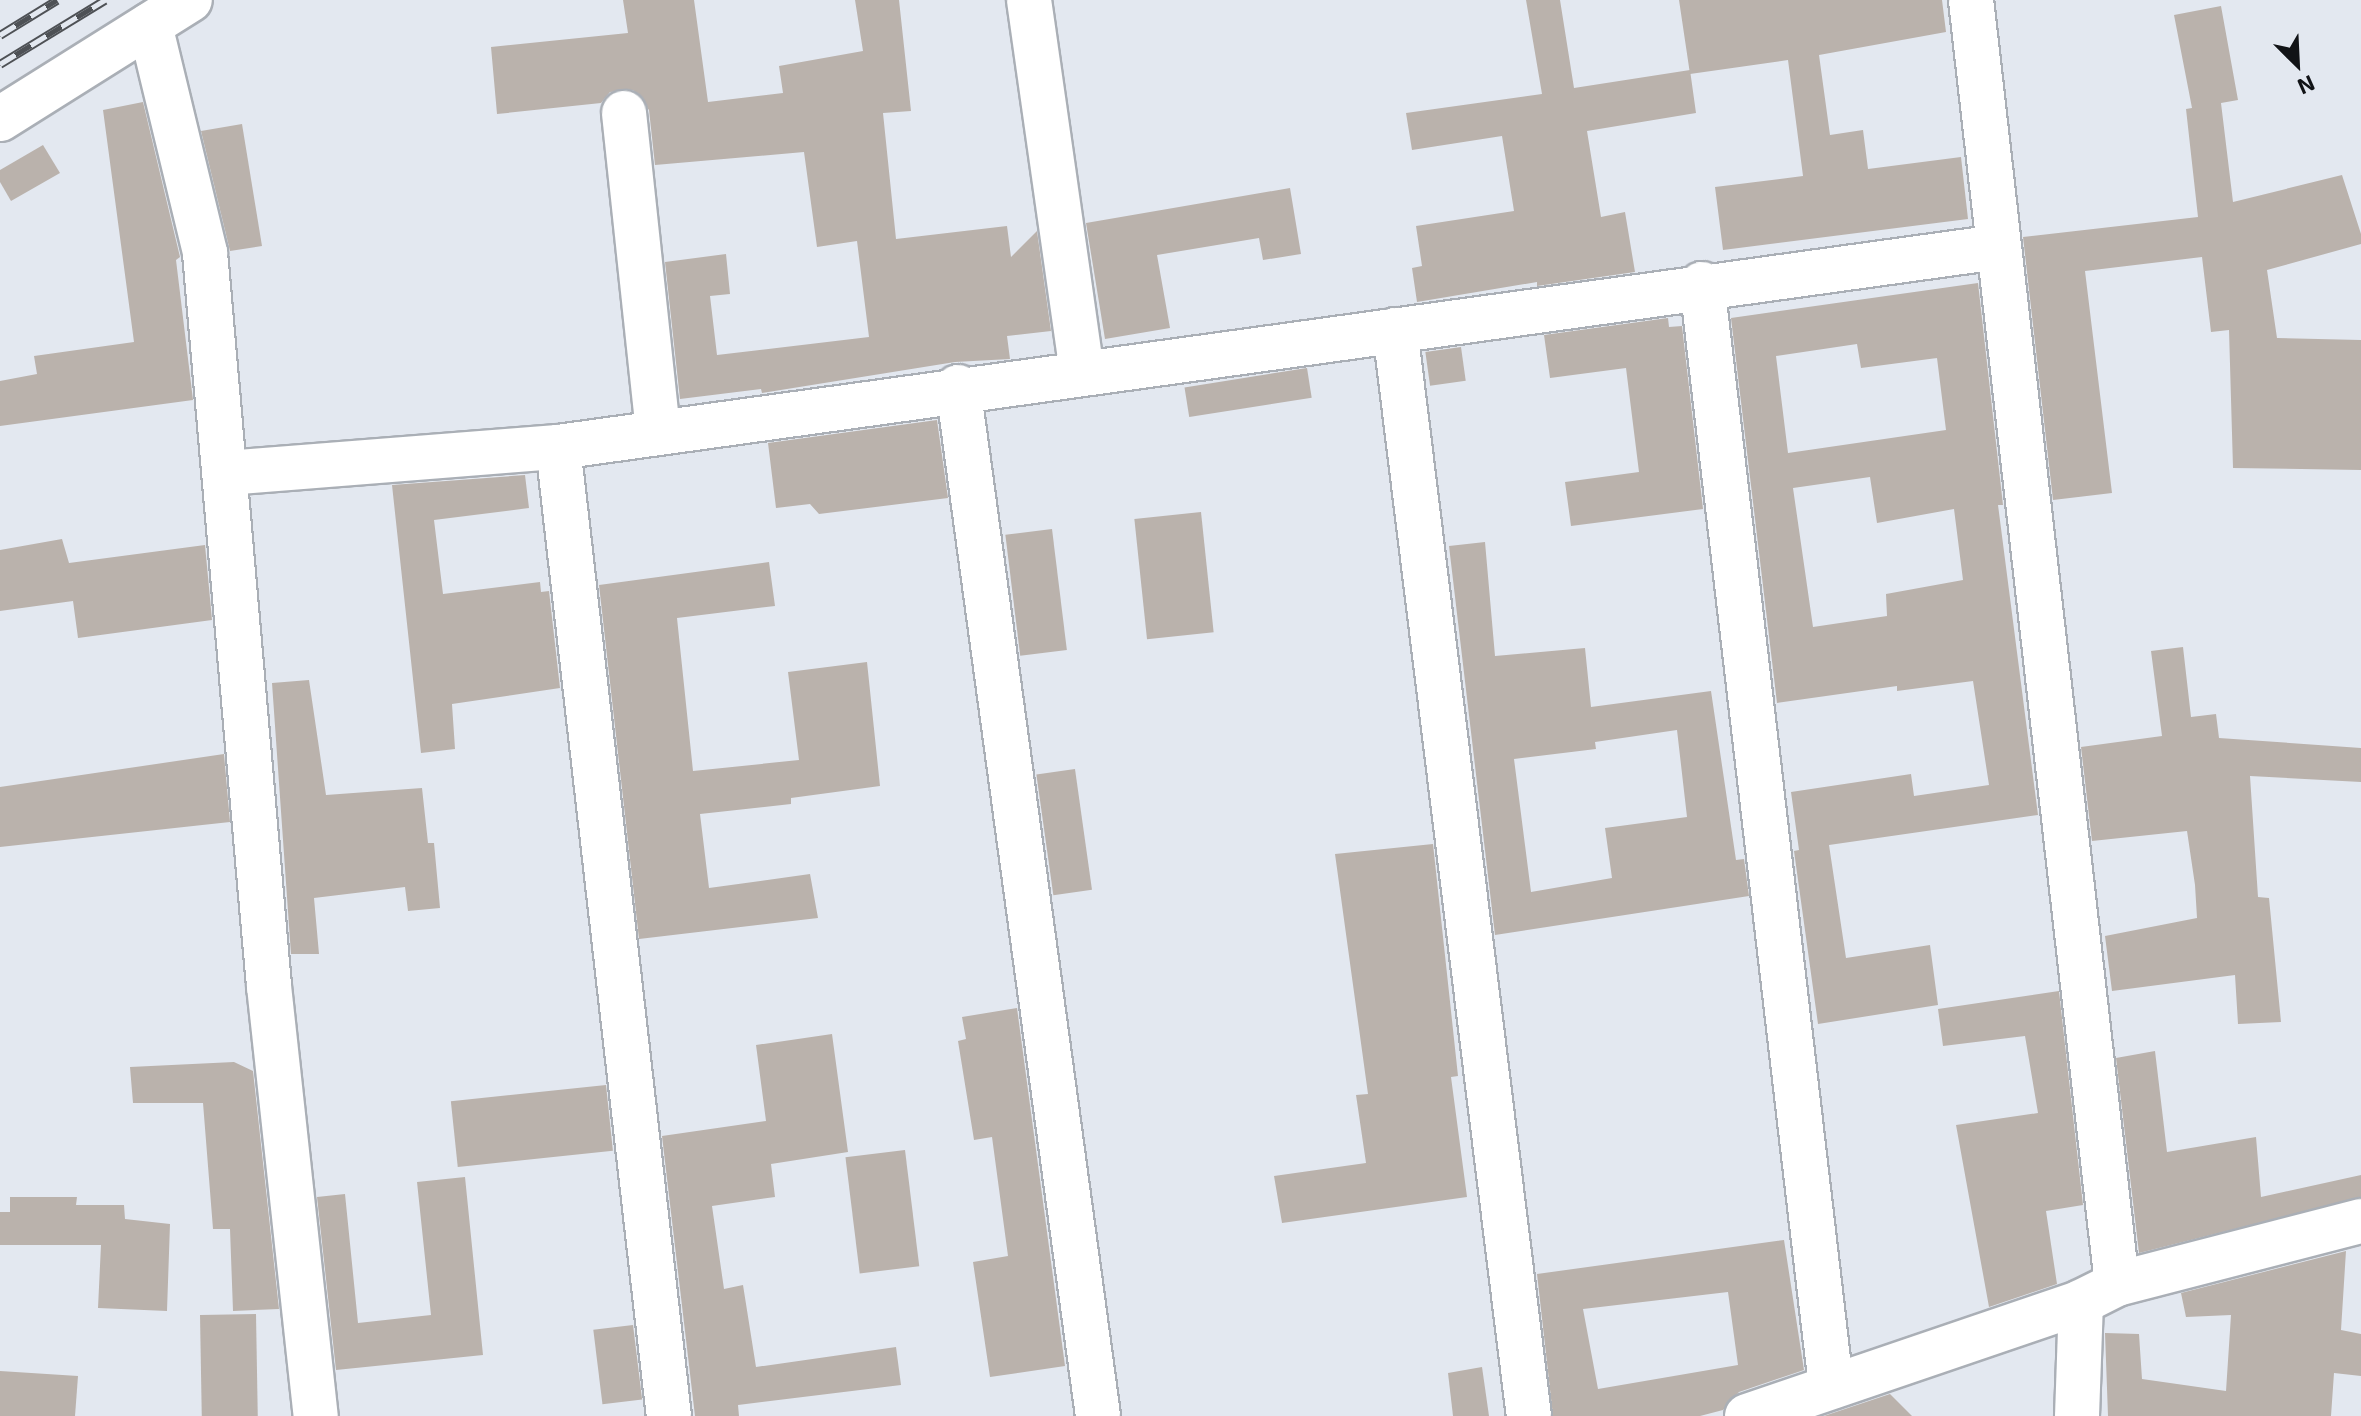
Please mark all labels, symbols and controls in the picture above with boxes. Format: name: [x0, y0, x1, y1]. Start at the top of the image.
north arrow: [2257, 24, 2337, 104]
text: N: [2294, 71, 2319, 101]

